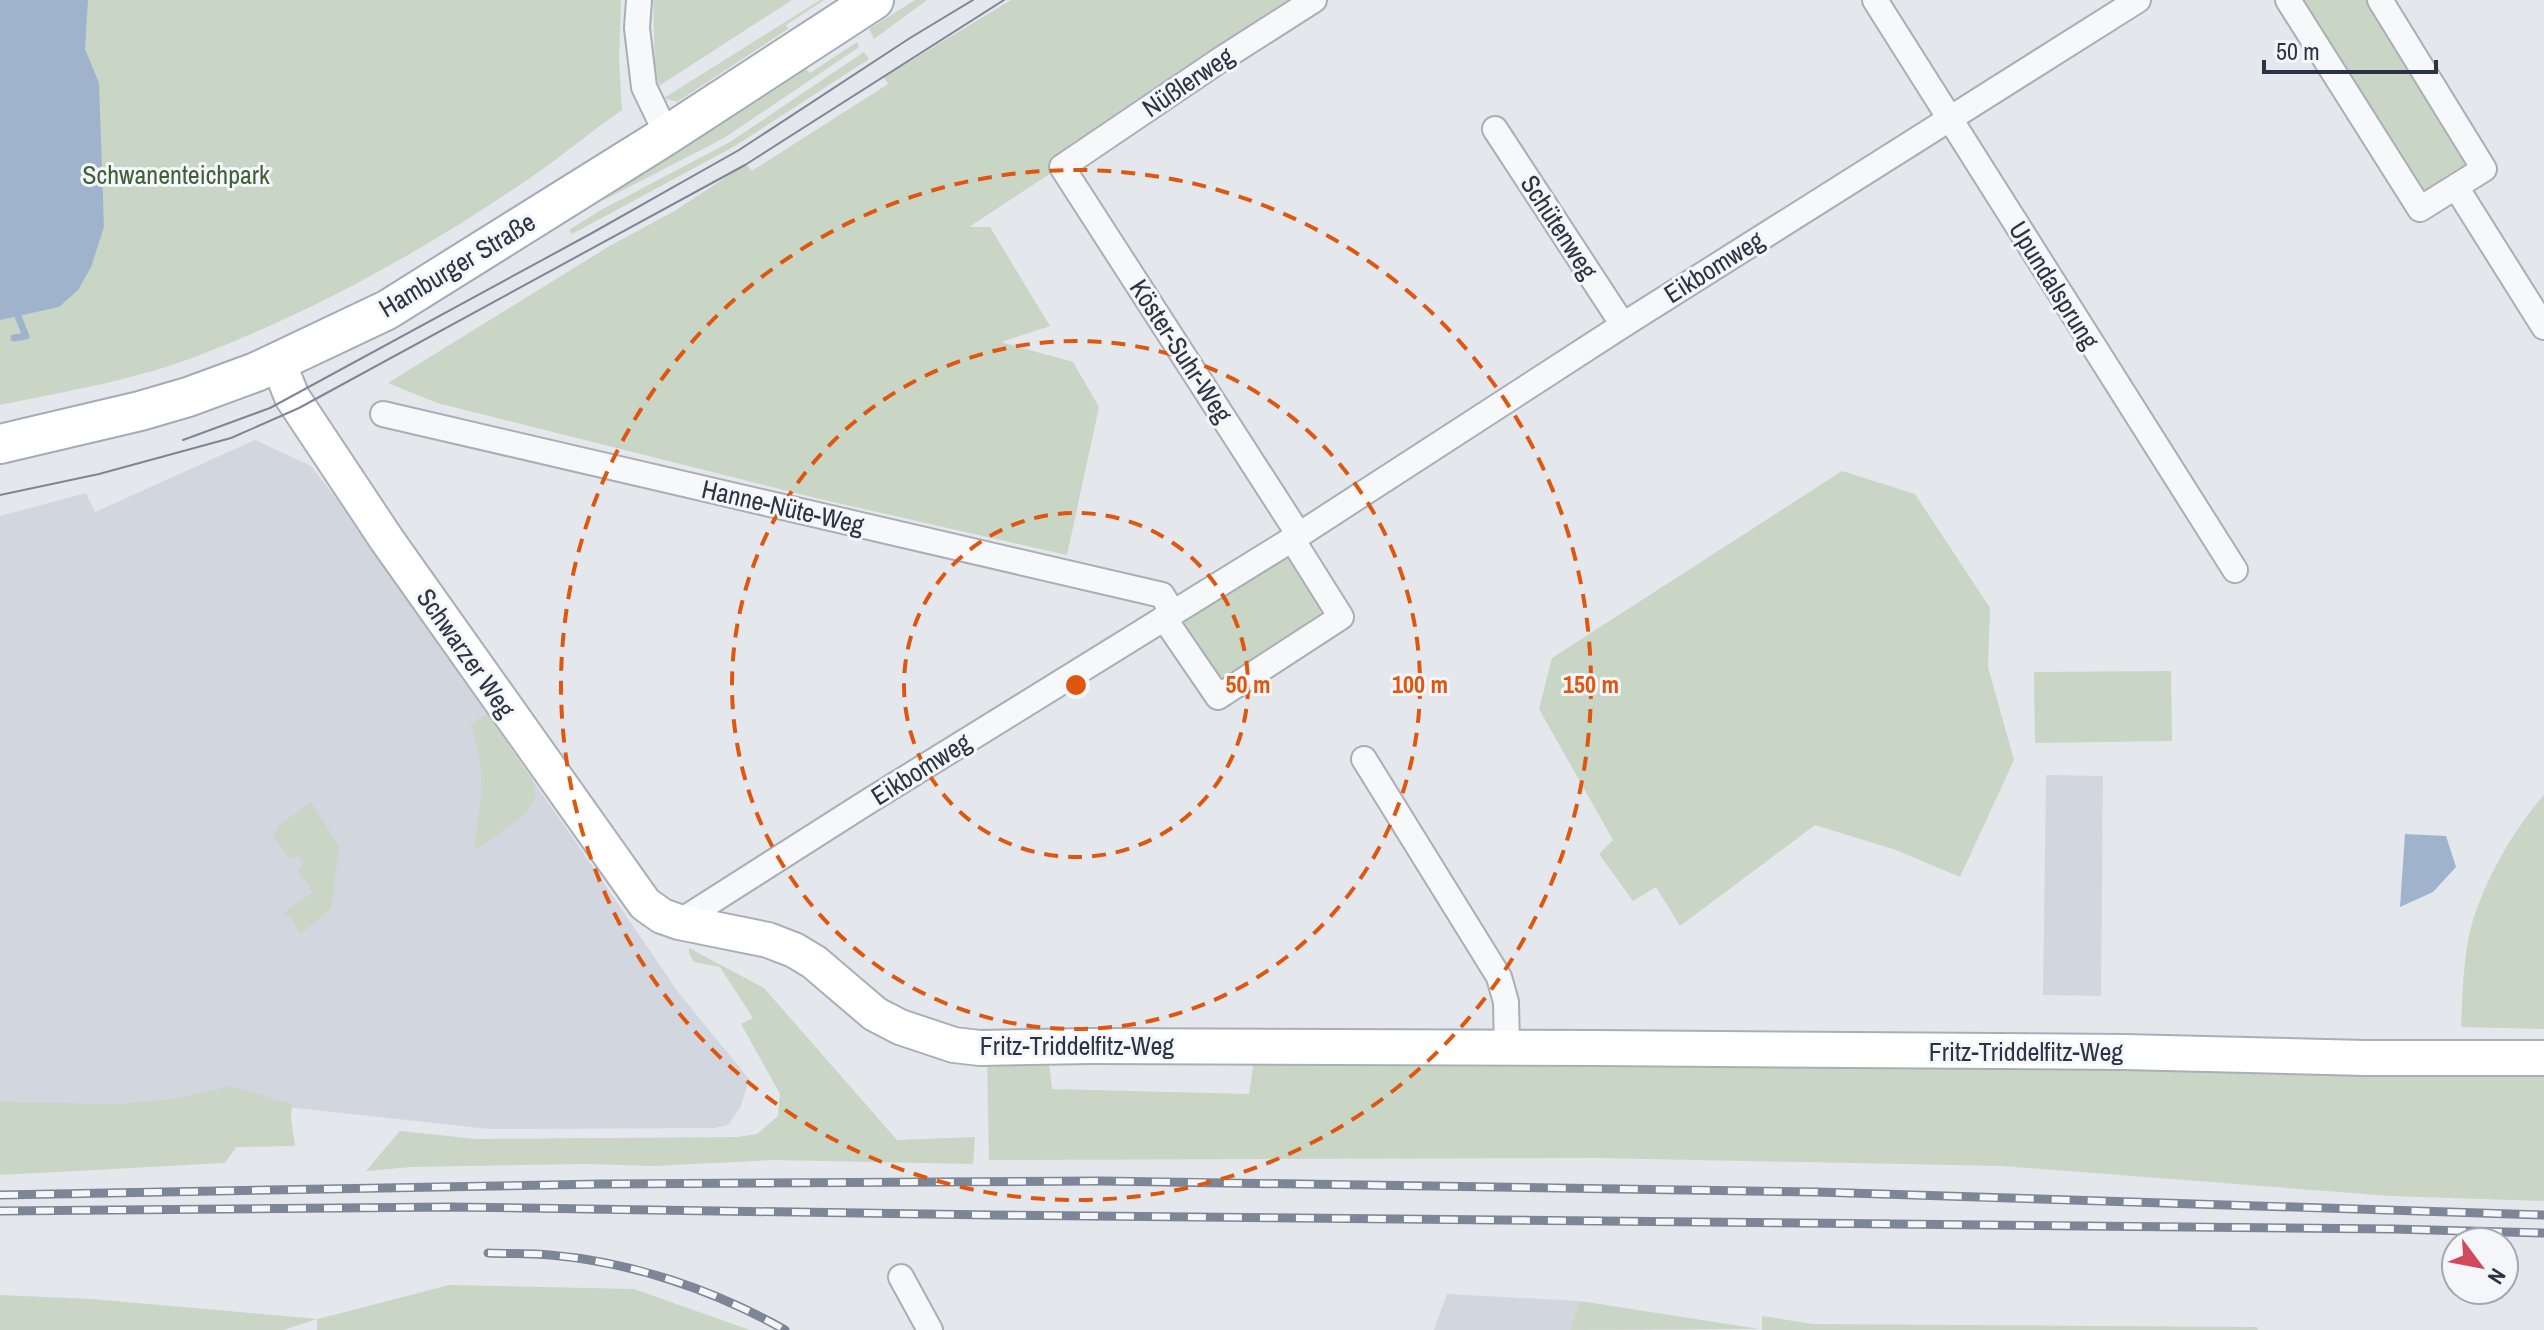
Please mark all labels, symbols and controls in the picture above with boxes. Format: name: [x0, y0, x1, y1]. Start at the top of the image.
scale bar: [2264, 24, 2436, 74]
text: 50 m: [2276, 35, 2320, 67]
street label: Nüßlerweg: [1135, 38, 1240, 125]
park label: Schwanenteichpark: [82, 157, 270, 192]
street label: Schütenweg: [1513, 168, 1606, 286]
street label: Hamburger Straße: [372, 204, 541, 325]
street label: Upundalsprung: [2001, 214, 2108, 355]
street label: Eikbomweg: [1657, 222, 1770, 311]
street label: Köster-Suhr-Weg: [1122, 272, 1241, 429]
street label: Hanne-Nüte-Weg: [699, 471, 868, 542]
street label: Schwarzer Weg: [409, 581, 524, 724]
text: 50 m: [1226, 668, 1270, 700]
text: 100 m: [1392, 668, 1448, 700]
text: 150 m: [1563, 668, 1619, 700]
centre of rings: [1062, 671, 1090, 699]
street label: Eikbomweg: [864, 724, 977, 813]
street label: Fritz-Triddelfitz-Weg: [980, 1028, 1174, 1063]
street label: Fritz-Triddelfitz-Weg: [1929, 1034, 2123, 1069]
north arrow: [2440, 1226, 2520, 1306]
text: N: [2481, 1263, 2513, 1290]

